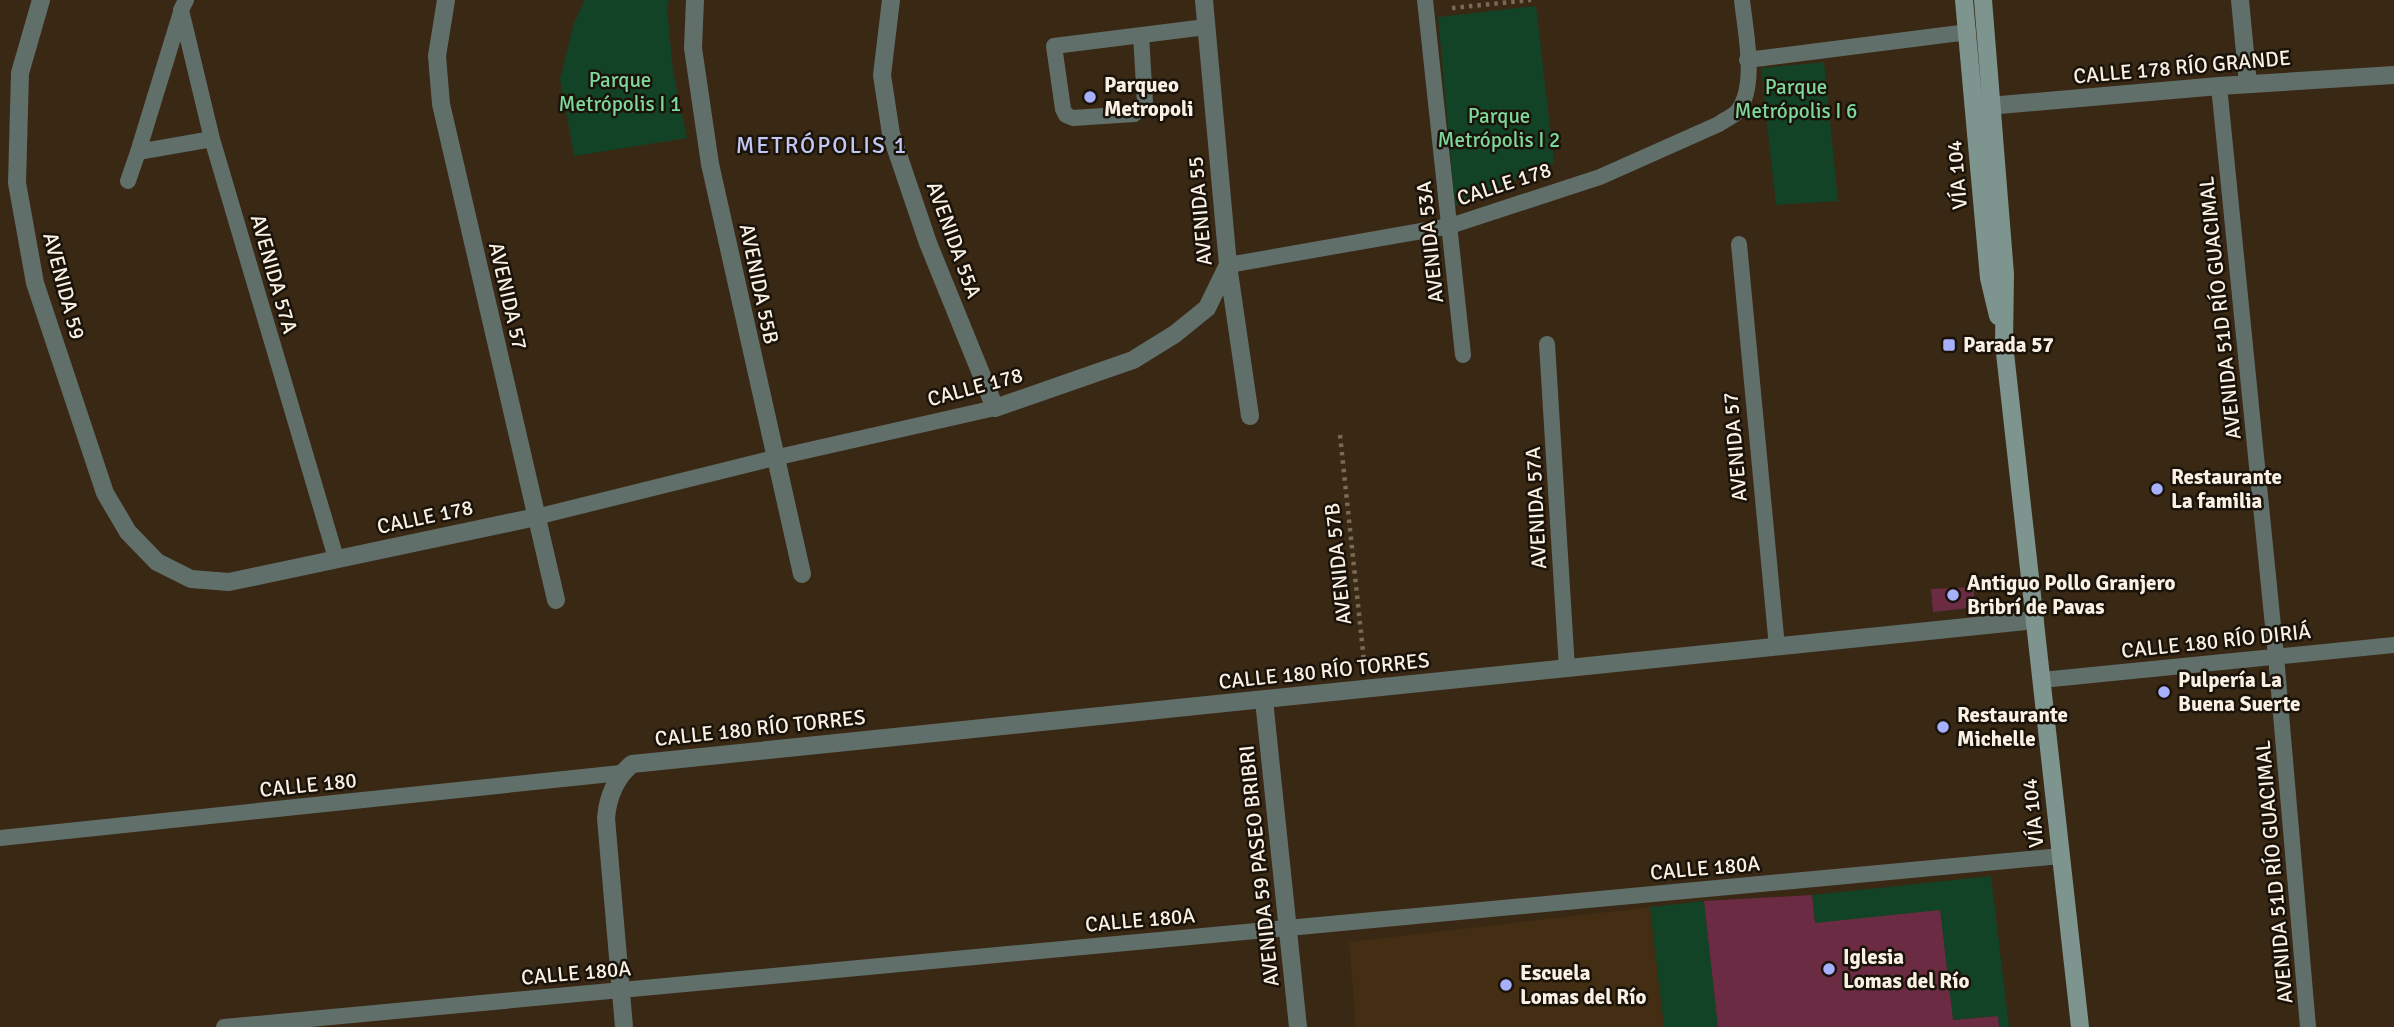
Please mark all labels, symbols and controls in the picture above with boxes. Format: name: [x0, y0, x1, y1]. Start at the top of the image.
street label: CALLE 178 RÍO GRANDE: [2072, 45, 2292, 89]
park label: Parque Metrópolis I 1: [559, 67, 681, 117]
place label: Parqueo Metropoli: [1104, 72, 1194, 122]
park label: Parque Metrópolis I 6: [1735, 74, 1857, 124]
marker: Parqueo Metropoli: [1082, 89, 1098, 105]
park label: Parque Metrópolis I 2: [1438, 103, 1560, 153]
district label: METRÓPOLIS 1: [736, 131, 908, 160]
street label: VÍA 104: [1941, 139, 1973, 211]
street label: AVENIDA 55: [1182, 155, 1218, 267]
street label: CALLE 178: [1454, 157, 1554, 211]
street label: AVENIDA 51D RÍO GUACIMAL: [2193, 175, 2247, 441]
street label: AVENIDA 55A: [921, 178, 987, 302]
street label: AVENIDA 53A: [1411, 180, 1449, 304]
street label: AVENIDA 57A: [245, 212, 303, 337]
street label: AVENIDA 55B: [734, 221, 784, 347]
street label: AVENIDA 59: [37, 230, 91, 342]
street label: AVENIDA 57: [483, 240, 533, 352]
place label: Parada 57: [1963, 332, 2054, 358]
marker: Parada 57: [1941, 337, 1957, 353]
street label: CALLE 178: [925, 362, 1025, 412]
street label: AVENIDA 57: [1717, 391, 1753, 503]
street label: AVENIDA 57A: [1520, 446, 1552, 570]
place label: Restaurante La familia: [2171, 464, 2282, 514]
marker: Restaurante La familia: [2149, 481, 2165, 497]
street label: CALLE 178: [375, 494, 475, 540]
street label: AVENIDA 57B: [1319, 502, 1357, 626]
place label: Antiguo Pollo Granjero Bribrí de Pavas: [1967, 570, 2175, 620]
marker: Antiguo Pollo Granjero Bribrí de Pavas: [1945, 587, 1961, 603]
street label: CALLE 180 RÍO DIRIÁ: [2120, 618, 2312, 664]
street label: CALLE 180 RÍO TORRES: [1217, 647, 1431, 695]
place label: Pulpería La Buena Suerte: [2178, 667, 2301, 717]
marker: Pulpería La Buena Suerte: [2156, 684, 2172, 700]
place label: Restaurante Michelle: [1957, 702, 2068, 752]
street label: CALLE 180 RÍO TORRES: [653, 704, 867, 752]
marker: Restaurante Michelle: [1935, 719, 1951, 735]
street label: AVENIDA 51D RÍO GUACIMAL: [2250, 739, 2298, 1005]
street label: AVENIDA 59 PASEO BRIBRI: [1233, 744, 1285, 988]
street label: CALLE 180: [258, 767, 358, 803]
street label: VÍA 104: [2016, 777, 2050, 849]
street label: CALLE 180A: [1649, 850, 1761, 886]
street label: CALLE 180A: [1084, 902, 1196, 938]
place label: Iglesia Lomas del Río: [1843, 944, 1970, 994]
street label: CALLE 180A: [520, 955, 632, 991]
place label: Escuela Lomas del Río: [1520, 960, 1647, 1010]
marker: Iglesia Lomas del Río: [1821, 961, 1837, 977]
marker: Escuela Lomas del Río: [1498, 977, 1514, 993]

